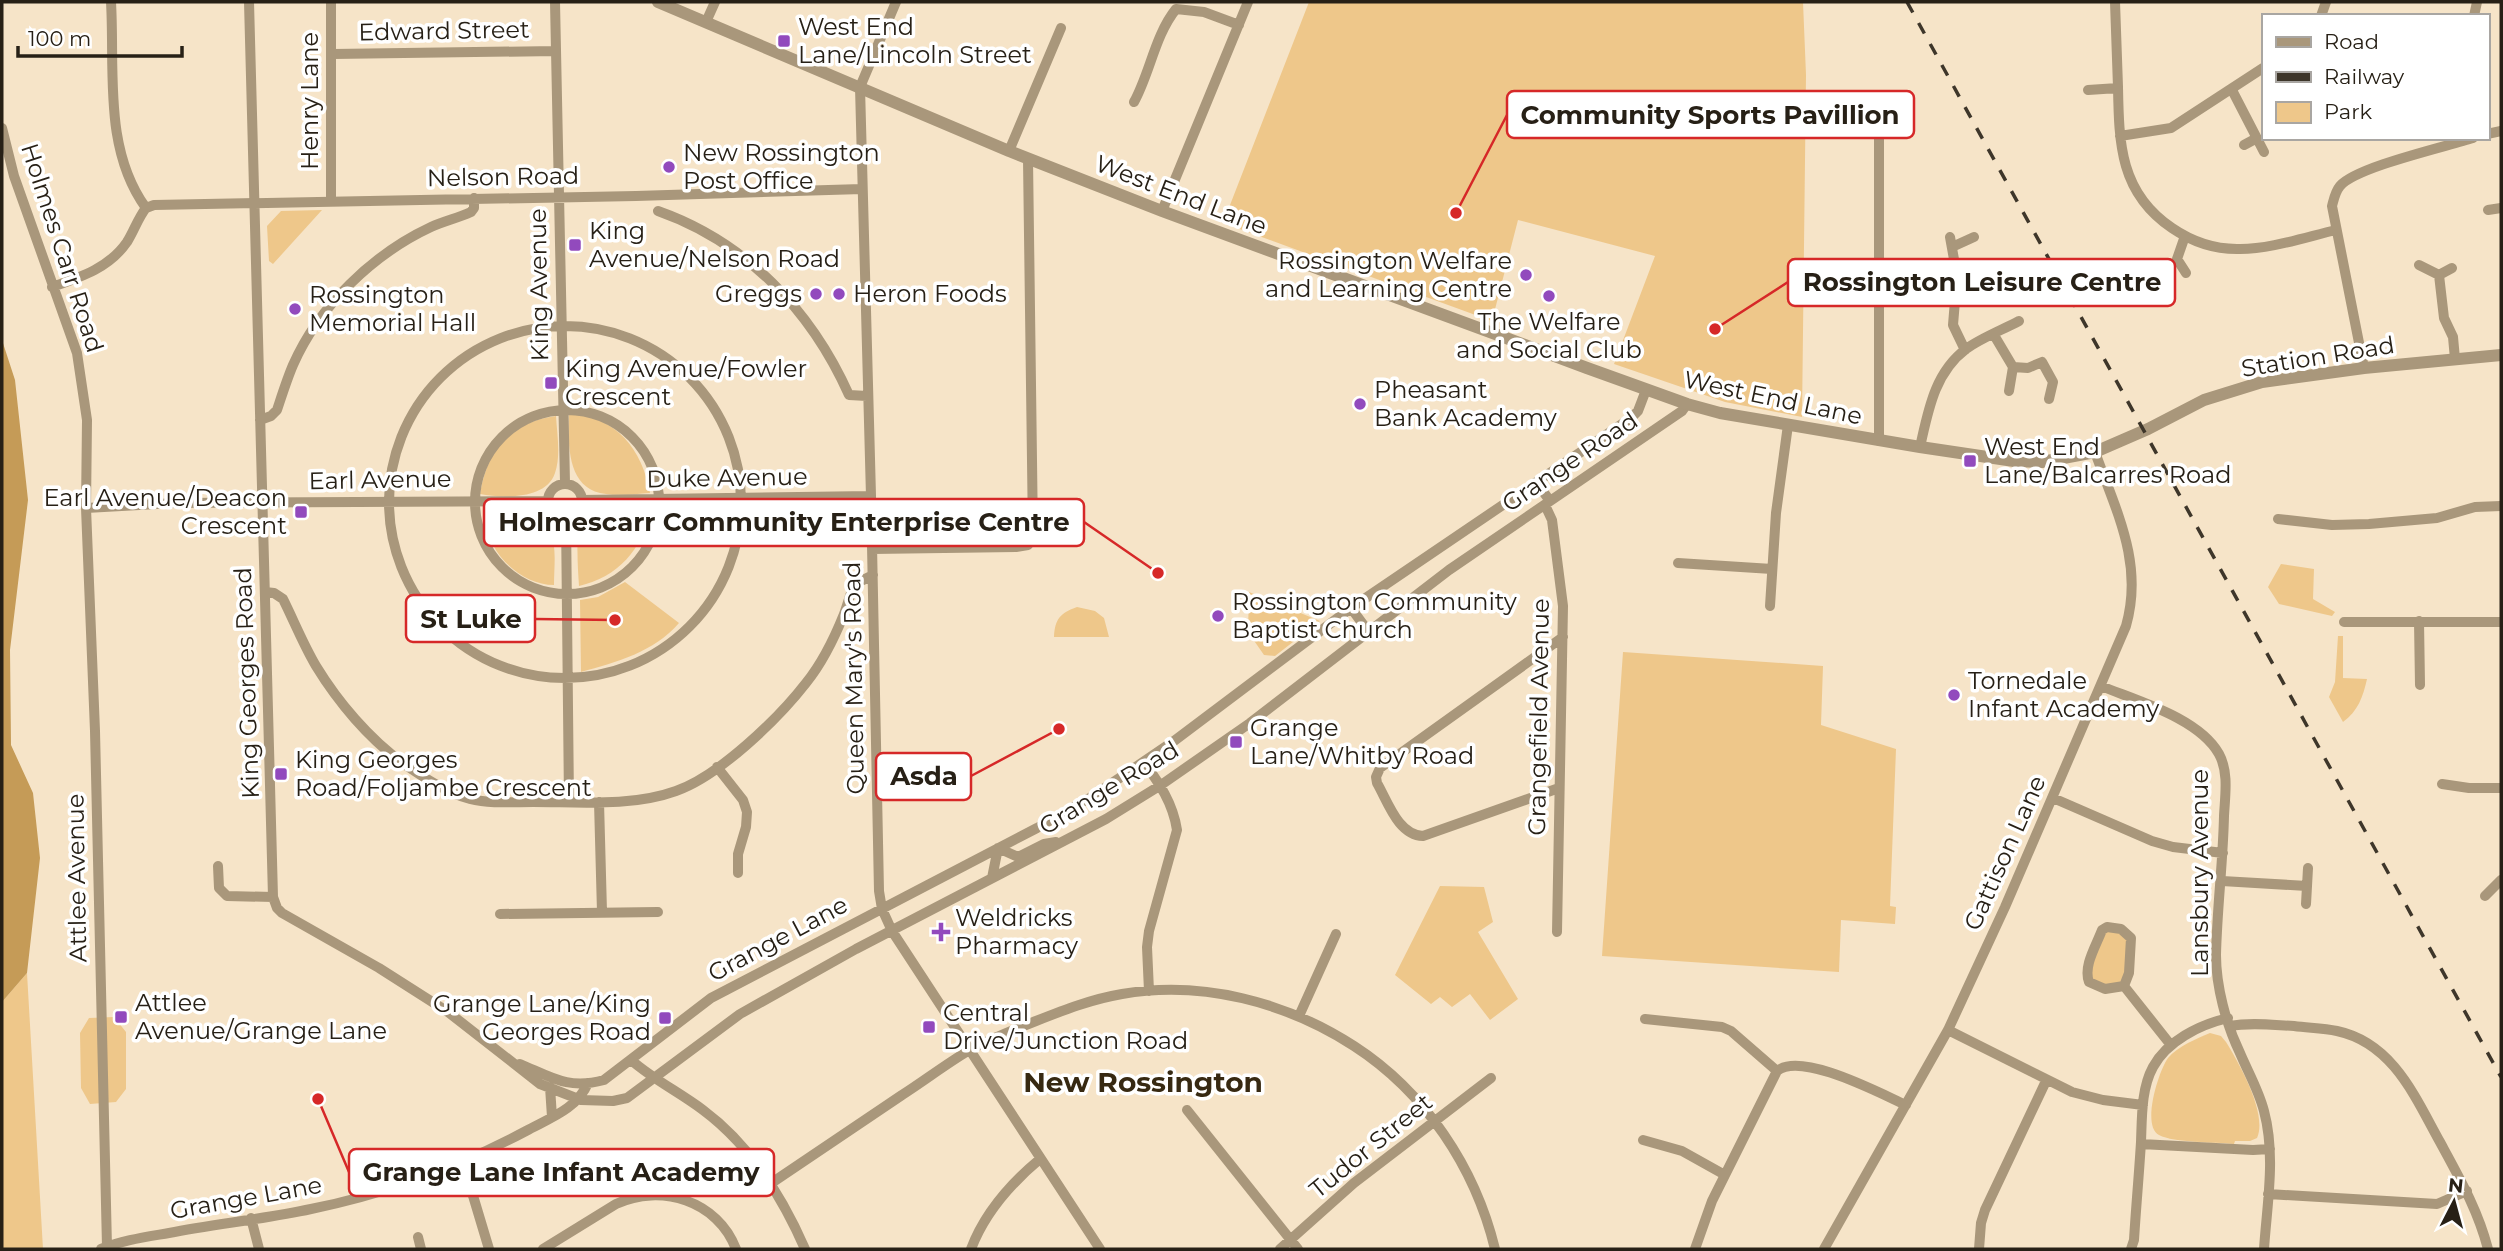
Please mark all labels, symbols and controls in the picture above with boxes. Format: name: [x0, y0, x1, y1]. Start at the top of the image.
place label: West End Lane/Lincoln Street: [798, 12, 1032, 69]
scale bar: [18, 14, 182, 58]
legend: [2262, 14, 2489, 140]
street label: Edward Street: [358, 15, 530, 46]
text: 100 m: [28, 26, 91, 51]
text: Road: [2324, 29, 2379, 54]
street label: Henry Lane: [295, 32, 324, 170]
marker: West End Lane/Lincoln Street: [776, 33, 792, 49]
text: Railway: [2324, 64, 2405, 89]
callout: Community Sports Pavillion: [1507, 91, 1914, 138]
text: Community Sports Pavillion: [1520, 99, 1900, 131]
text: Park: [2324, 99, 2372, 124]
place label: New Rossington Post Office: [683, 138, 880, 195]
street label: Holmes Carr Road: [15, 140, 110, 356]
street label: West End Lane: [1091, 148, 1271, 241]
marker: New Rossington Post Office: [661, 159, 677, 175]
street label: Nelson Road: [426, 161, 579, 192]
street label: King Avenue: [523, 208, 554, 362]
place label: King Avenue/Nelson Road: [589, 216, 840, 273]
marker: King Avenue/Nelson Road: [567, 237, 583, 253]
place label: Rossington Welfare and Learning Centre: [1265, 246, 1512, 303]
callout: Rossington Leisure Centre: [1788, 259, 2175, 306]
text: Rossington Leisure Centre: [1803, 266, 2161, 298]
marker: Rossington Welfare and Learning Centre: [1518, 267, 1534, 283]
place label: Greggs: [715, 279, 802, 308]
place label: Heron Foods: [853, 279, 1007, 308]
place label: Rossington Memorial Hall: [309, 280, 476, 337]
marker: Greggs: [808, 286, 824, 302]
marker: Heron Foods: [831, 286, 847, 302]
marker: The Welfare and Social Club: [1541, 288, 1557, 304]
marker: Rossington Memorial Hall: [287, 301, 303, 317]
place label: The Welfare and Social Club: [1456, 307, 1642, 364]
street label: Station Road: [2239, 330, 2397, 383]
place label: King Avenue/Fowler Crescent: [565, 354, 807, 411]
street label: West End Lane: [1681, 364, 1865, 431]
marker: King Avenue/Fowler Crescent: [543, 375, 559, 391]
place label: Pheasant Bank Academy: [1374, 375, 1557, 432]
marker: Pheasant Bank Academy: [1352, 396, 1368, 412]
street label: Grange Road: [1496, 406, 1643, 518]
place label: West End Lane/Balcarres Road: [1984, 432, 2231, 489]
marker: West End Lane/Balcarres Road: [1962, 453, 1978, 469]
street label: Duke Avenue: [646, 462, 808, 493]
street label: Earl Avenue: [308, 464, 452, 495]
place label: Earl Avenue/Deacon Crescent: [43, 483, 287, 540]
callout: Holmescarr Community Enterprise Centre: [484, 499, 1084, 546]
marker: Earl Avenue/Deacon Crescent: [293, 504, 309, 520]
text: Holmescarr Community Enterprise Centre: [498, 506, 1070, 538]
street label: Queen Mary's Road: [837, 561, 870, 795]
street label: King Georges Road: [228, 567, 265, 799]
place label: Rossington Community Baptist Church: [1232, 587, 1517, 644]
callout: St Luke: [406, 595, 535, 642]
street label: Grangefield Avenue: [1522, 598, 1555, 836]
text: St Luke: [420, 603, 522, 635]
marker: Rossington Community Baptist Church: [1210, 608, 1226, 624]
place label: Tornedale Infant Academy: [1968, 666, 2159, 723]
marker: Tornedale Infant Academy: [1946, 687, 1962, 703]
place label: Grange Lane/Whitby Road: [1250, 713, 1474, 770]
marker: Grange Lane/Whitby Road: [1228, 734, 1244, 750]
street label: Grange Road: [1034, 735, 1184, 841]
place label: King Georges Road/Foljambe Crescent: [295, 745, 592, 802]
callout: Asda: [876, 753, 971, 800]
text: Asda: [889, 760, 958, 792]
marker: King Georges Road/Foljambe Crescent: [273, 766, 289, 782]
street label: Lansbury Avenue: [2185, 769, 2214, 977]
street label: Gattison Lane: [1957, 771, 2052, 935]
street label: Attlee Avenue: [61, 793, 92, 963]
street label: Grange Lane: [703, 890, 852, 987]
place label: Weldricks Pharmacy: [955, 903, 1078, 960]
marker: Weldricks Pharmacy: [933, 924, 949, 940]
place label: Attlee Avenue/Grange Lane: [135, 988, 387, 1045]
place label: Grange Lane/King Georges Road: [433, 989, 651, 1046]
place label: Central Drive/Junction Road: [943, 998, 1188, 1055]
marker: Attlee Avenue/Grange Lane: [113, 1009, 129, 1025]
marker: Grange Lane/King Georges Road: [657, 1010, 673, 1026]
marker: Central Drive/Junction Road: [921, 1019, 937, 1035]
district label: New Rossington: [1023, 1065, 1263, 1099]
street label: Tudor Street: [1304, 1087, 1438, 1204]
callout: Grange Lane Infant Academy: [349, 1149, 774, 1196]
text: Grange Lane Infant Academy: [362, 1156, 760, 1188]
north arrow: [2419, 1167, 2489, 1237]
street label: Grange Lane: [168, 1170, 324, 1225]
text: N: [2447, 1173, 2465, 1198]

